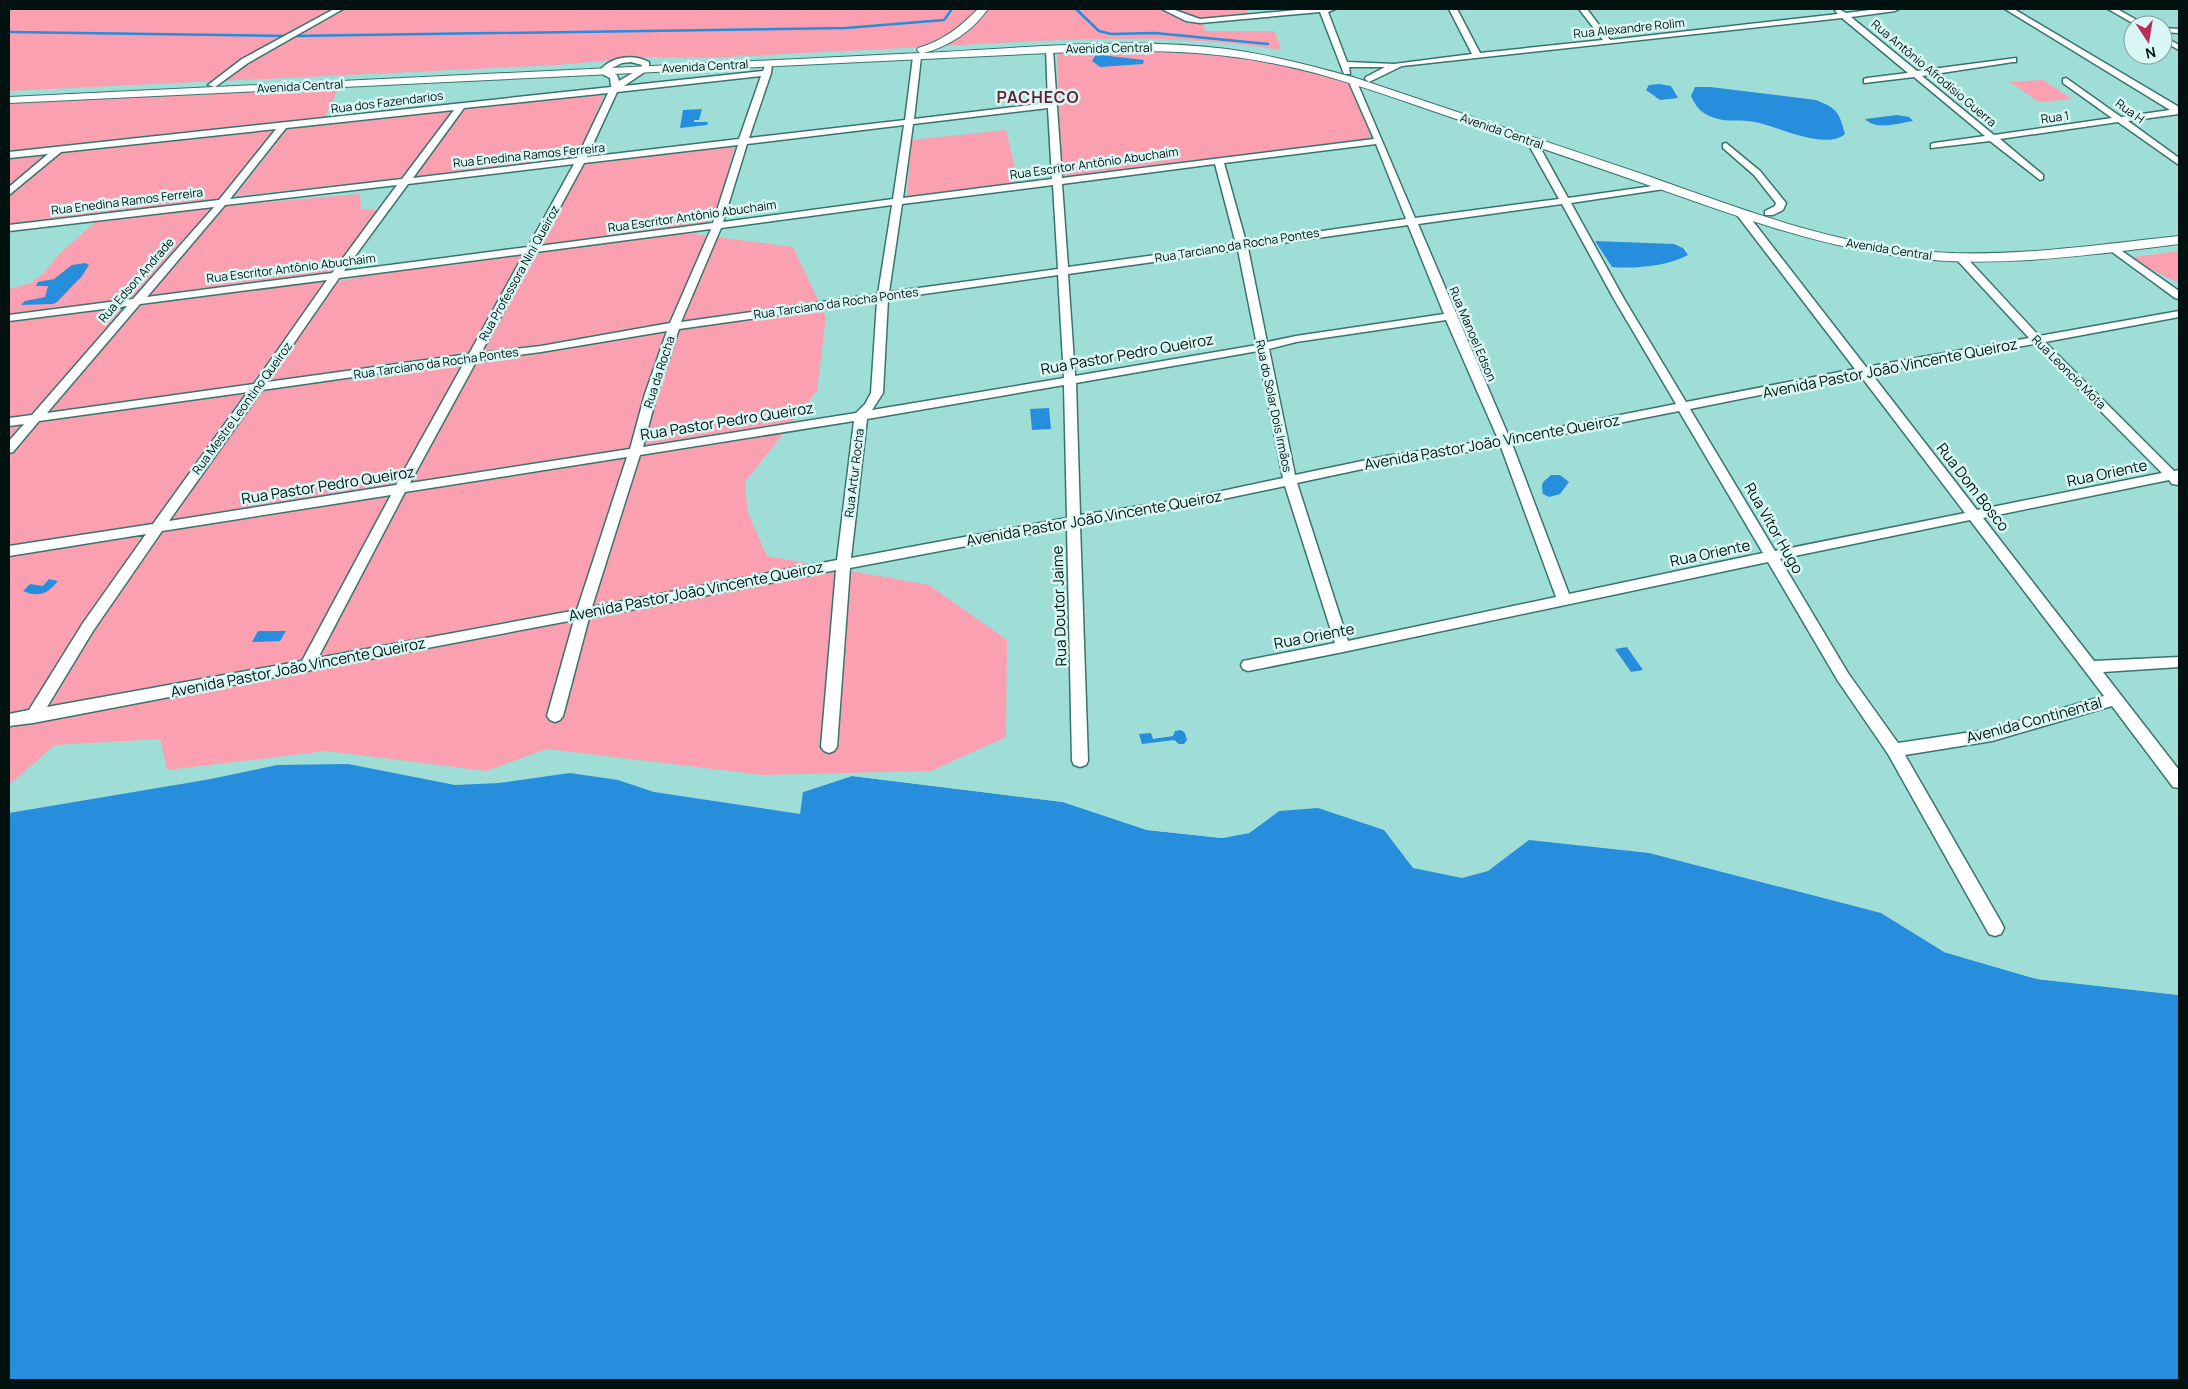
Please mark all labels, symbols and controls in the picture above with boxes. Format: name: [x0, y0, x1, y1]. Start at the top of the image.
street label: Rua Alexandre Rolim: [1572, 14, 1686, 42]
north arrow: [2123, 15, 2173, 65]
street label: Rua Antônio Afrodísio Guerra: [1868, 16, 2000, 130]
street label: Avenida Central: [1065, 39, 1153, 57]
text: N: [2144, 43, 2158, 64]
street label: Avenida Central: [661, 55, 749, 77]
street label: Avenida Central: [256, 75, 344, 97]
district label: PACHECO: [997, 86, 1079, 108]
street label: Rua dos Fazendarios: [330, 87, 444, 117]
street label: Rua H: [2112, 95, 2148, 127]
street label: Rua 1: [2040, 107, 2070, 127]
street label: Avenida Central: [1458, 109, 1546, 153]
street label: Rua Enedina Ramos Ferreira: [452, 139, 606, 171]
street label: Rua Escritor Antônio Abuchaim: [1009, 143, 1179, 183]
street label: Rua Enedina Ramos Ferreira: [50, 183, 204, 219]
street label: Rua Escritor Antônio Abuchaim: [607, 196, 777, 236]
street label: Rua Professora Nini Queiroz: [475, 202, 563, 344]
street label: Rua Tarciano da Rocha Pontes: [1153, 224, 1321, 266]
street label: Rua Edson Andrade: [94, 234, 178, 326]
street label: Avenida Central: [1845, 234, 1933, 264]
street label: Rua Escritor Antônio Abuchaim: [206, 249, 376, 287]
street label: Rua Tarciano da Rocha Pontes: [752, 283, 920, 323]
street label: Rua Manoel Edson: [1445, 284, 1501, 384]
street label: Rua Pastor Pedro Queiroz: [1039, 328, 1215, 380]
street label: Rua Leoncio Mota: [2028, 331, 2110, 413]
street label: Avenida Pastor João Vincente Queiroz: [1761, 333, 2019, 403]
street label: Rua da Rocha: [639, 334, 679, 410]
street label: Rua Mestre Leontino Queiroz: [188, 338, 296, 478]
street label: Rua do Solar Dois Irmãos: [1252, 338, 1296, 474]
street label: Rua Tarciano da Rocha Pontes: [352, 343, 520, 383]
street label: Rua Pastor Pedro Queiroz: [639, 397, 815, 445]
street label: Avenida Pastor João Vincente Queiroz: [1363, 409, 1622, 475]
street label: Rua Artur Rocha: [840, 428, 868, 518]
street label: Rua Dom Bosco: [1932, 438, 2014, 536]
street label: Rua Oriente: [2065, 454, 2149, 492]
street label: Rua Pastor Pedro Queiroz: [240, 461, 416, 509]
street label: Rua Vitor Hugo: [1739, 479, 1809, 577]
street label: Avenida Pastor João Vincente Queiroz: [965, 485, 1224, 551]
street label: Rua Oriente: [1668, 534, 1752, 572]
street label: Rua Doutor Jaime: [1046, 545, 1072, 667]
street label: Avenida Pastor João Vincente Queiroz: [567, 556, 825, 626]
street label: Rua Oriente: [1272, 618, 1356, 654]
street label: Avenida Pastor João Vincente Queiroz: [169, 632, 427, 702]
street label: Avenida Continental: [1964, 692, 2104, 748]

